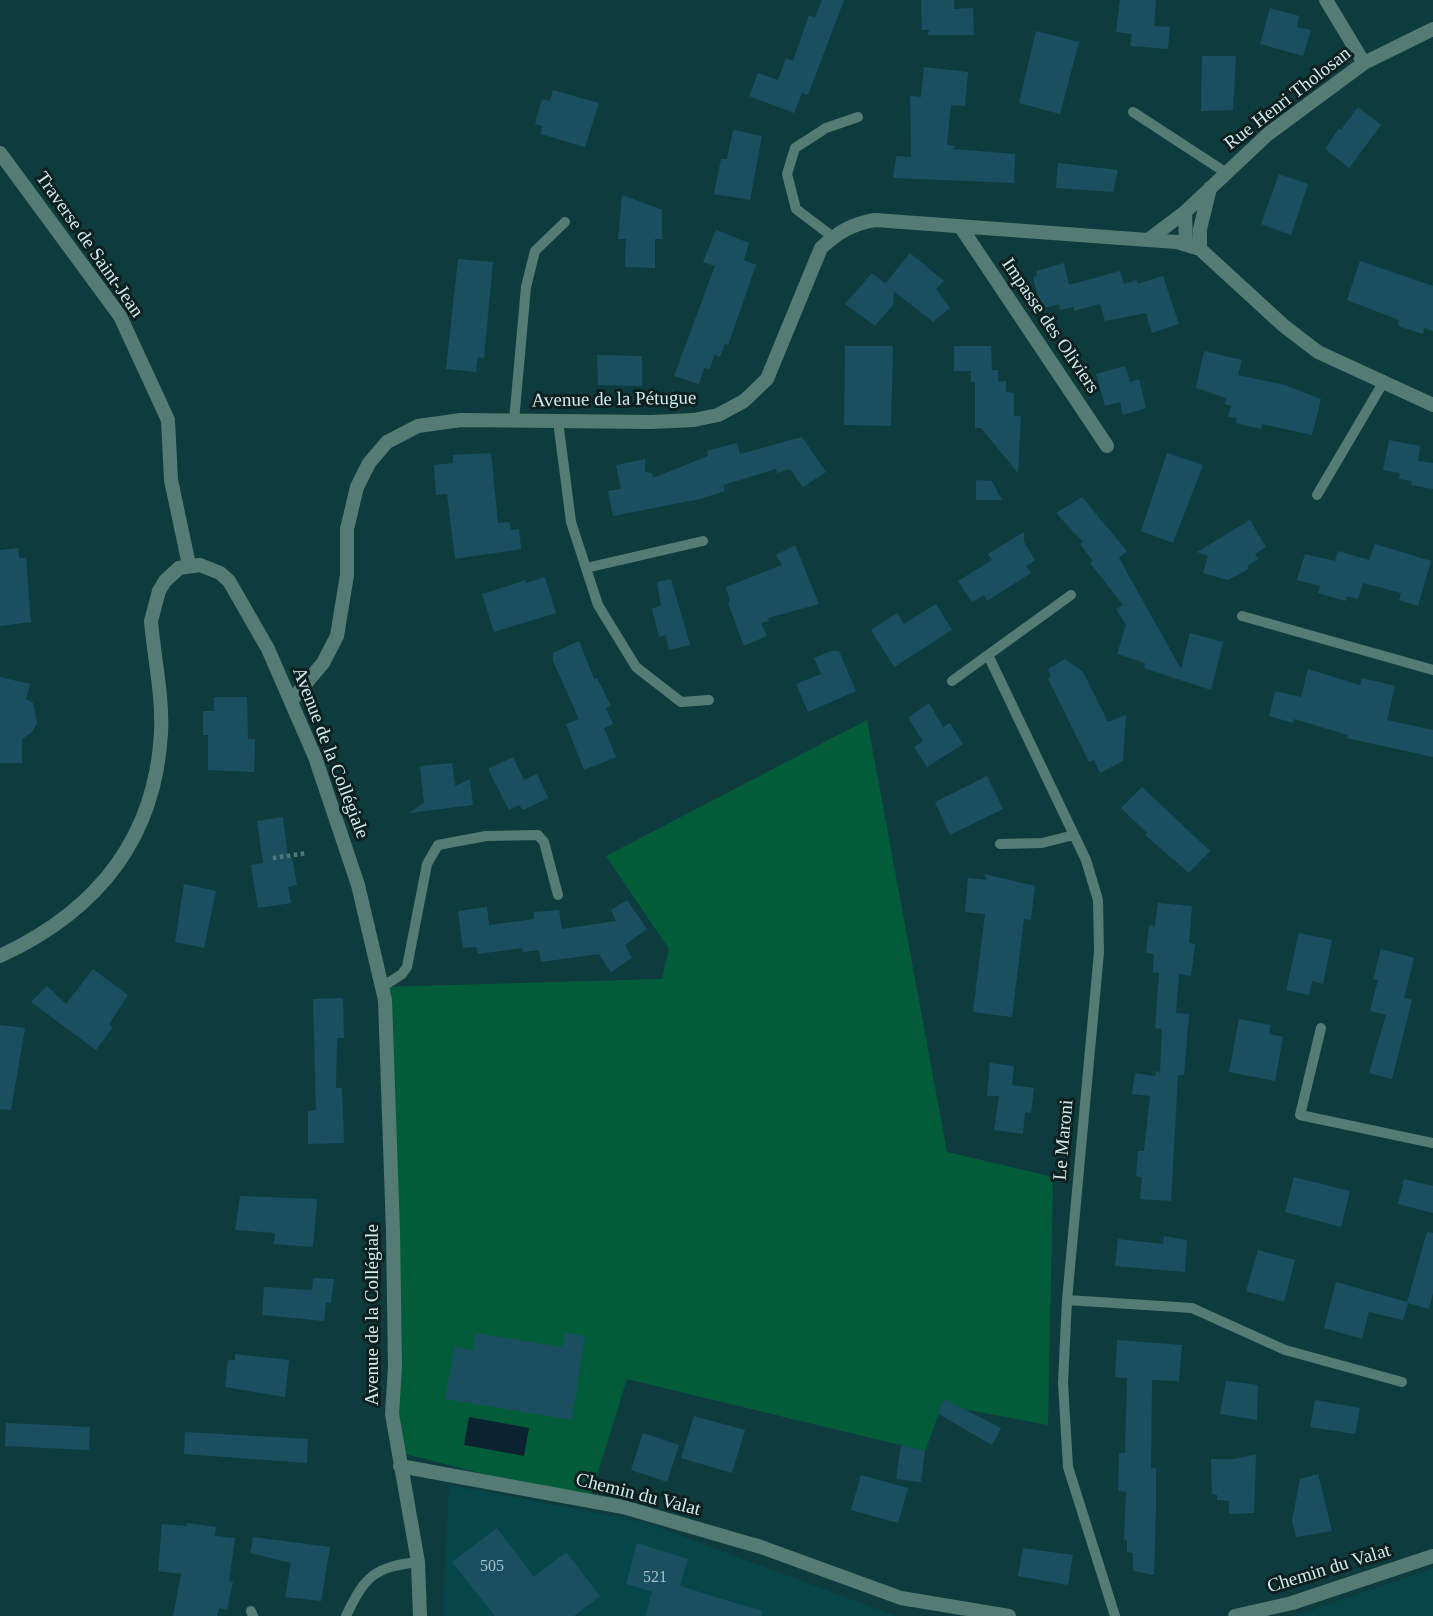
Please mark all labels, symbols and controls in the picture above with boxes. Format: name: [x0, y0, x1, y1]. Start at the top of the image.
street label: Rue Henri Tholosan: [1220, 43, 1356, 155]
street label: Traverse de Saint-Jean: [30, 168, 148, 322]
street label: Impasse des Oliviers: [996, 254, 1104, 398]
street label: Avenue de la Pétugue: [531, 387, 697, 413]
street label: Avenue de la Collégiale: [287, 664, 373, 842]
street label: Le Maroni: [1049, 1099, 1079, 1181]
street label: Avenue de la Collégiale: [362, 1224, 384, 1406]
street label: Chemin du Valat: [573, 1468, 703, 1522]
street label: Chemin du Valat: [1265, 1539, 1393, 1599]
house number: 505: [480, 1557, 504, 1577]
house number: 521: [643, 1568, 667, 1588]

